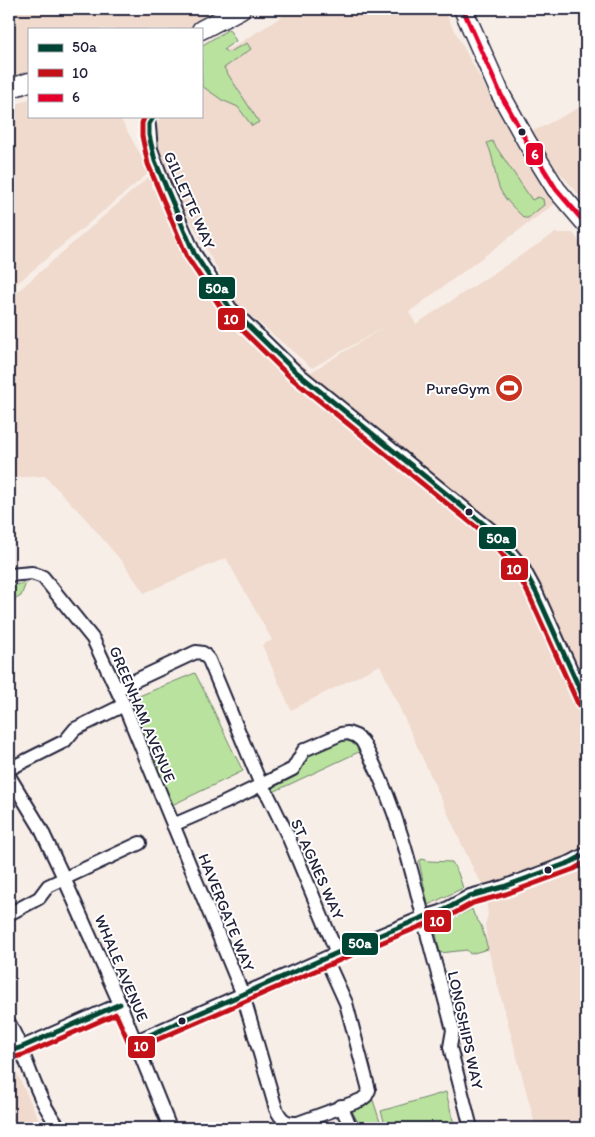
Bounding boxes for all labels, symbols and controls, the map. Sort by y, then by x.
legend [28,28,202,118]
text: 50a [72,38,97,56]
text: 10 [72,64,88,82]
text: 6 [72,88,80,106]
unlabelled marker [517,127,527,137]
line badge: 6 [525,142,544,166]
text: 6 [531,146,539,163]
street label: GILLETTE WAY [160,148,220,252]
unlabelled marker [174,213,184,223]
line badge: 50a [198,276,236,300]
text: 50a [205,280,229,297]
line badge: 10 [217,307,246,331]
text: 10 [223,311,239,328]
sports icon: PureGym [494,373,524,403]
place label: PureGym [426,379,491,398]
unlabelled marker [464,507,474,517]
line badge: 50a [478,526,517,550]
text: 50a [486,530,510,547]
line badge: 10 [500,557,529,581]
text: 10 [506,561,522,578]
street label: GREENHAM AVENUE [105,643,180,785]
street label: ST AGNES WAY [287,816,348,923]
street label: HAVERGATE WAY [194,851,259,974]
unlabelled marker [543,865,553,875]
line badge: 10 [423,909,452,933]
street label: WHALE AVENUE [90,912,153,1025]
text: 10 [429,913,445,930]
line badge: 50a [341,932,379,956]
text: 50a [348,935,372,952]
street label: LONGSHIPS WAY [444,969,487,1091]
unlabelled marker [177,1016,187,1026]
line badge: 10 [127,1035,156,1059]
text: 10 [133,1038,149,1055]

